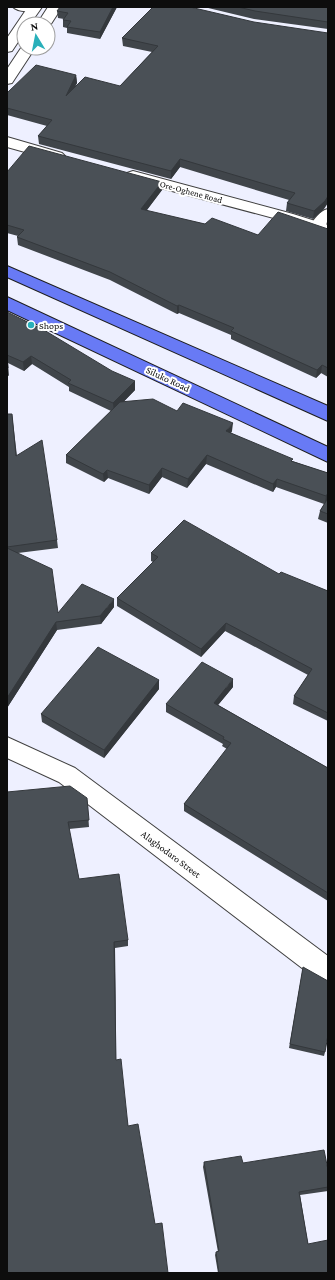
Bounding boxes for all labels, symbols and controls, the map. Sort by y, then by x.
north arrow [16,16,56,56]
text: N [30,20,39,33]
street label: Ore-Oghene Road [159,179,224,205]
marker: Shops [26,320,36,330]
place label: Shops [39,320,63,331]
street label: Siluko Road [144,364,192,394]
street label: Alaghodaro Street [139,828,203,880]

